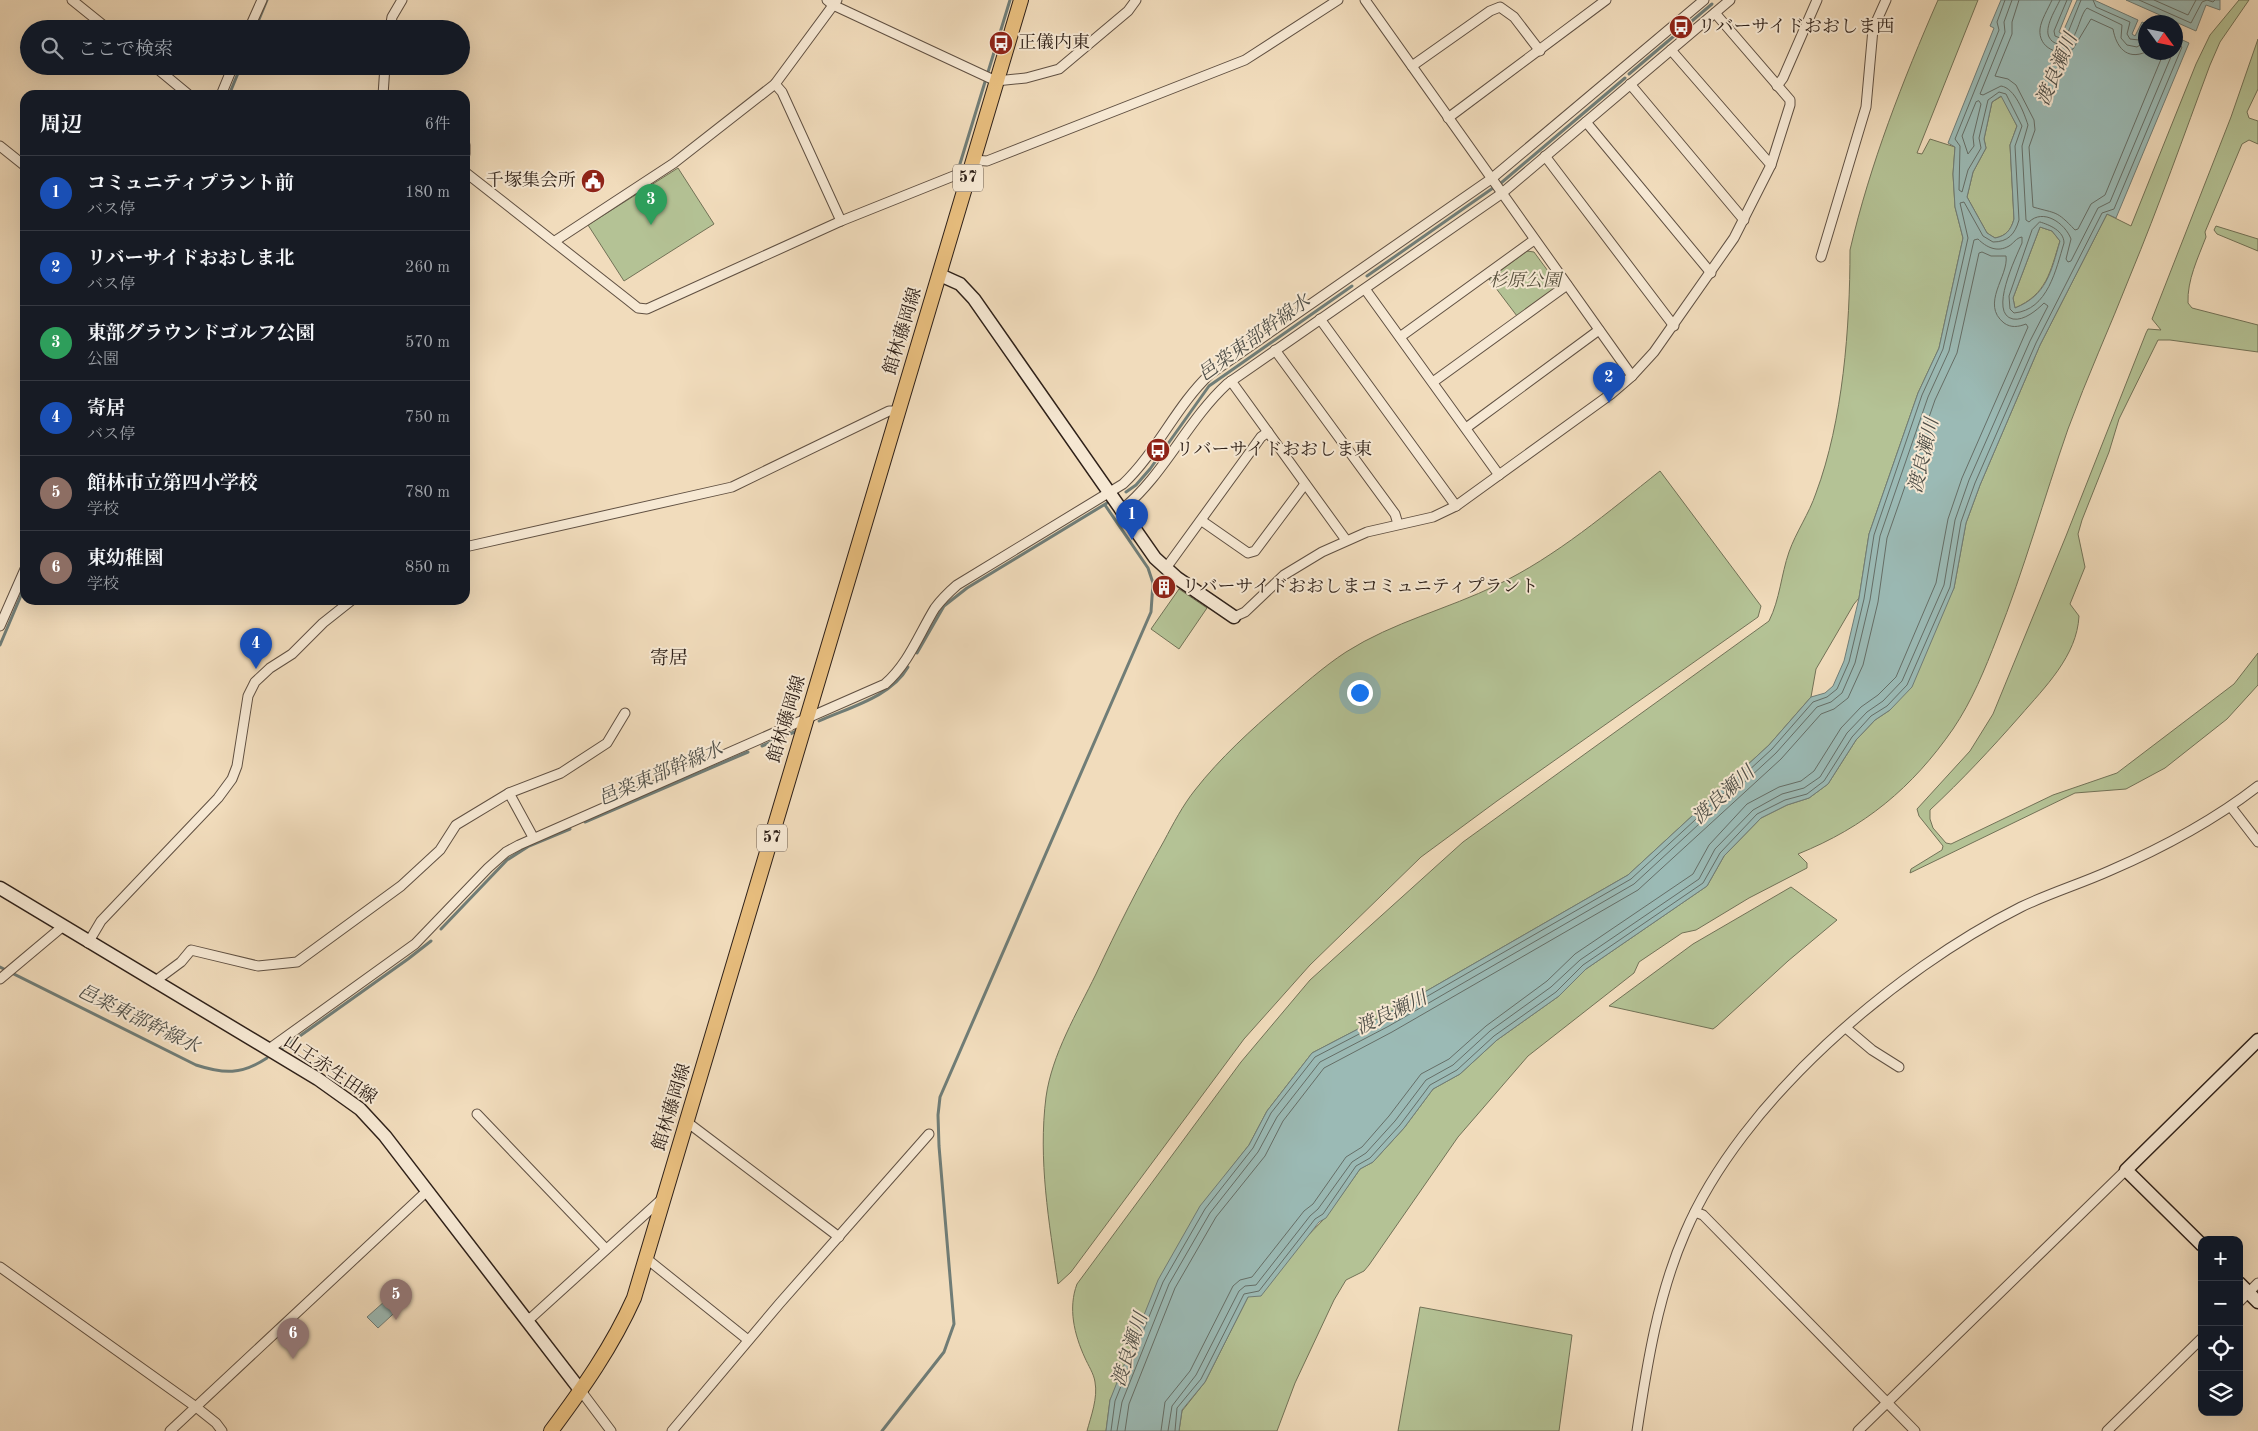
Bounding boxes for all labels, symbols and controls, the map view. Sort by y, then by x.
bus stop icon: リバーサイドおおしま西 [1668,14,1694,40]
north arrow [2138,15,2183,60]
place label: リバーサイドおおしま西 [1698,17,1894,36]
search box [20,20,470,75]
water label: 渡良瀬川 [2033,29,2082,109]
bus stop icon: 正儀内東 [988,30,1014,56]
place label: 正儀内東 [1018,32,1090,52]
icon: search [38,34,66,62]
text: ここで検索 [78,41,173,60]
text: 周辺 [40,115,82,136]
text: 6件 [425,117,450,133]
road number: 57 [953,164,983,192]
public building icon: 千塚集会所 [580,168,606,194]
place label: 千塚集会所 [486,170,576,190]
text: コミュニティプラント前 [87,175,294,194]
pin: 3 [635,184,667,225]
text: 1 [51,185,61,201]
text: 180 m [405,185,450,201]
text: バス停 [87,202,135,218]
text: リバーサイドおおしま北 [87,250,294,269]
text: 2 [51,260,61,276]
text: 260 m [405,260,450,276]
park label: 杉原公園 [1489,270,1564,290]
text: バス停 [87,277,135,293]
street label: 館林藤岡線 [879,285,925,377]
water label: 邑楽東部幹線水 [1194,289,1316,386]
text: 東部グラウンドゴルフ公園 [87,325,314,344]
text: 3 [51,335,61,351]
text: 570 m [405,335,450,351]
text: 公園 [87,352,119,368]
pin: 2 [1593,362,1625,403]
text: 寄居 [87,400,125,419]
text: 4 [51,410,61,426]
text: 750 m [405,410,450,426]
water label: 渡良瀬川 [1905,414,1943,495]
text: バス停 [87,427,135,443]
bus stop icon: リバーサイドおおしま東 [1145,437,1171,463]
place label: リバーサイドおおしま東 [1176,439,1372,459]
text: 館林市立第四小学校 [87,475,258,494]
text: 5 [51,485,61,501]
text: 780 m [405,485,450,501]
pin: 1 [1116,499,1148,540]
text: 学校 [87,502,119,518]
text: 東幼稚園 [87,550,163,569]
text: 6 [51,560,61,576]
text: 850 m [405,560,450,576]
building icon: リバーサイドおおしまコミュニティプラント [1151,574,1177,600]
text: 学校 [87,577,119,593]
place label: リバーサイドおおしまコミュニティプラント [1182,577,1538,596]
pin: 4 [240,628,272,669]
district label: 寄居 [650,648,688,669]
street label: 館林藤岡線 [763,673,809,765]
your location [1347,680,1373,706]
water label: 邑楽東部幹線水 [595,738,728,810]
water label: 渡良瀬川 [1688,761,1760,828]
road number: 57 [757,824,787,851]
water label: 邑楽東部幹線水 [74,981,205,1059]
water label: 渡良瀬川 [1353,987,1432,1039]
street label: 山王赤生田線 [280,1031,381,1108]
street label: 館林藤岡線 [648,1061,694,1153]
map controls [2198,1236,2243,1416]
button: + [2198,1236,2243,1281]
pin: 5 [380,1279,412,1320]
button: − [2198,1281,2243,1326]
water label: 渡良瀬川 [1108,1308,1152,1389]
pin: 6 [277,1318,309,1359]
button: locate [2198,1326,2243,1371]
button: layers [2198,1371,2243,1416]

